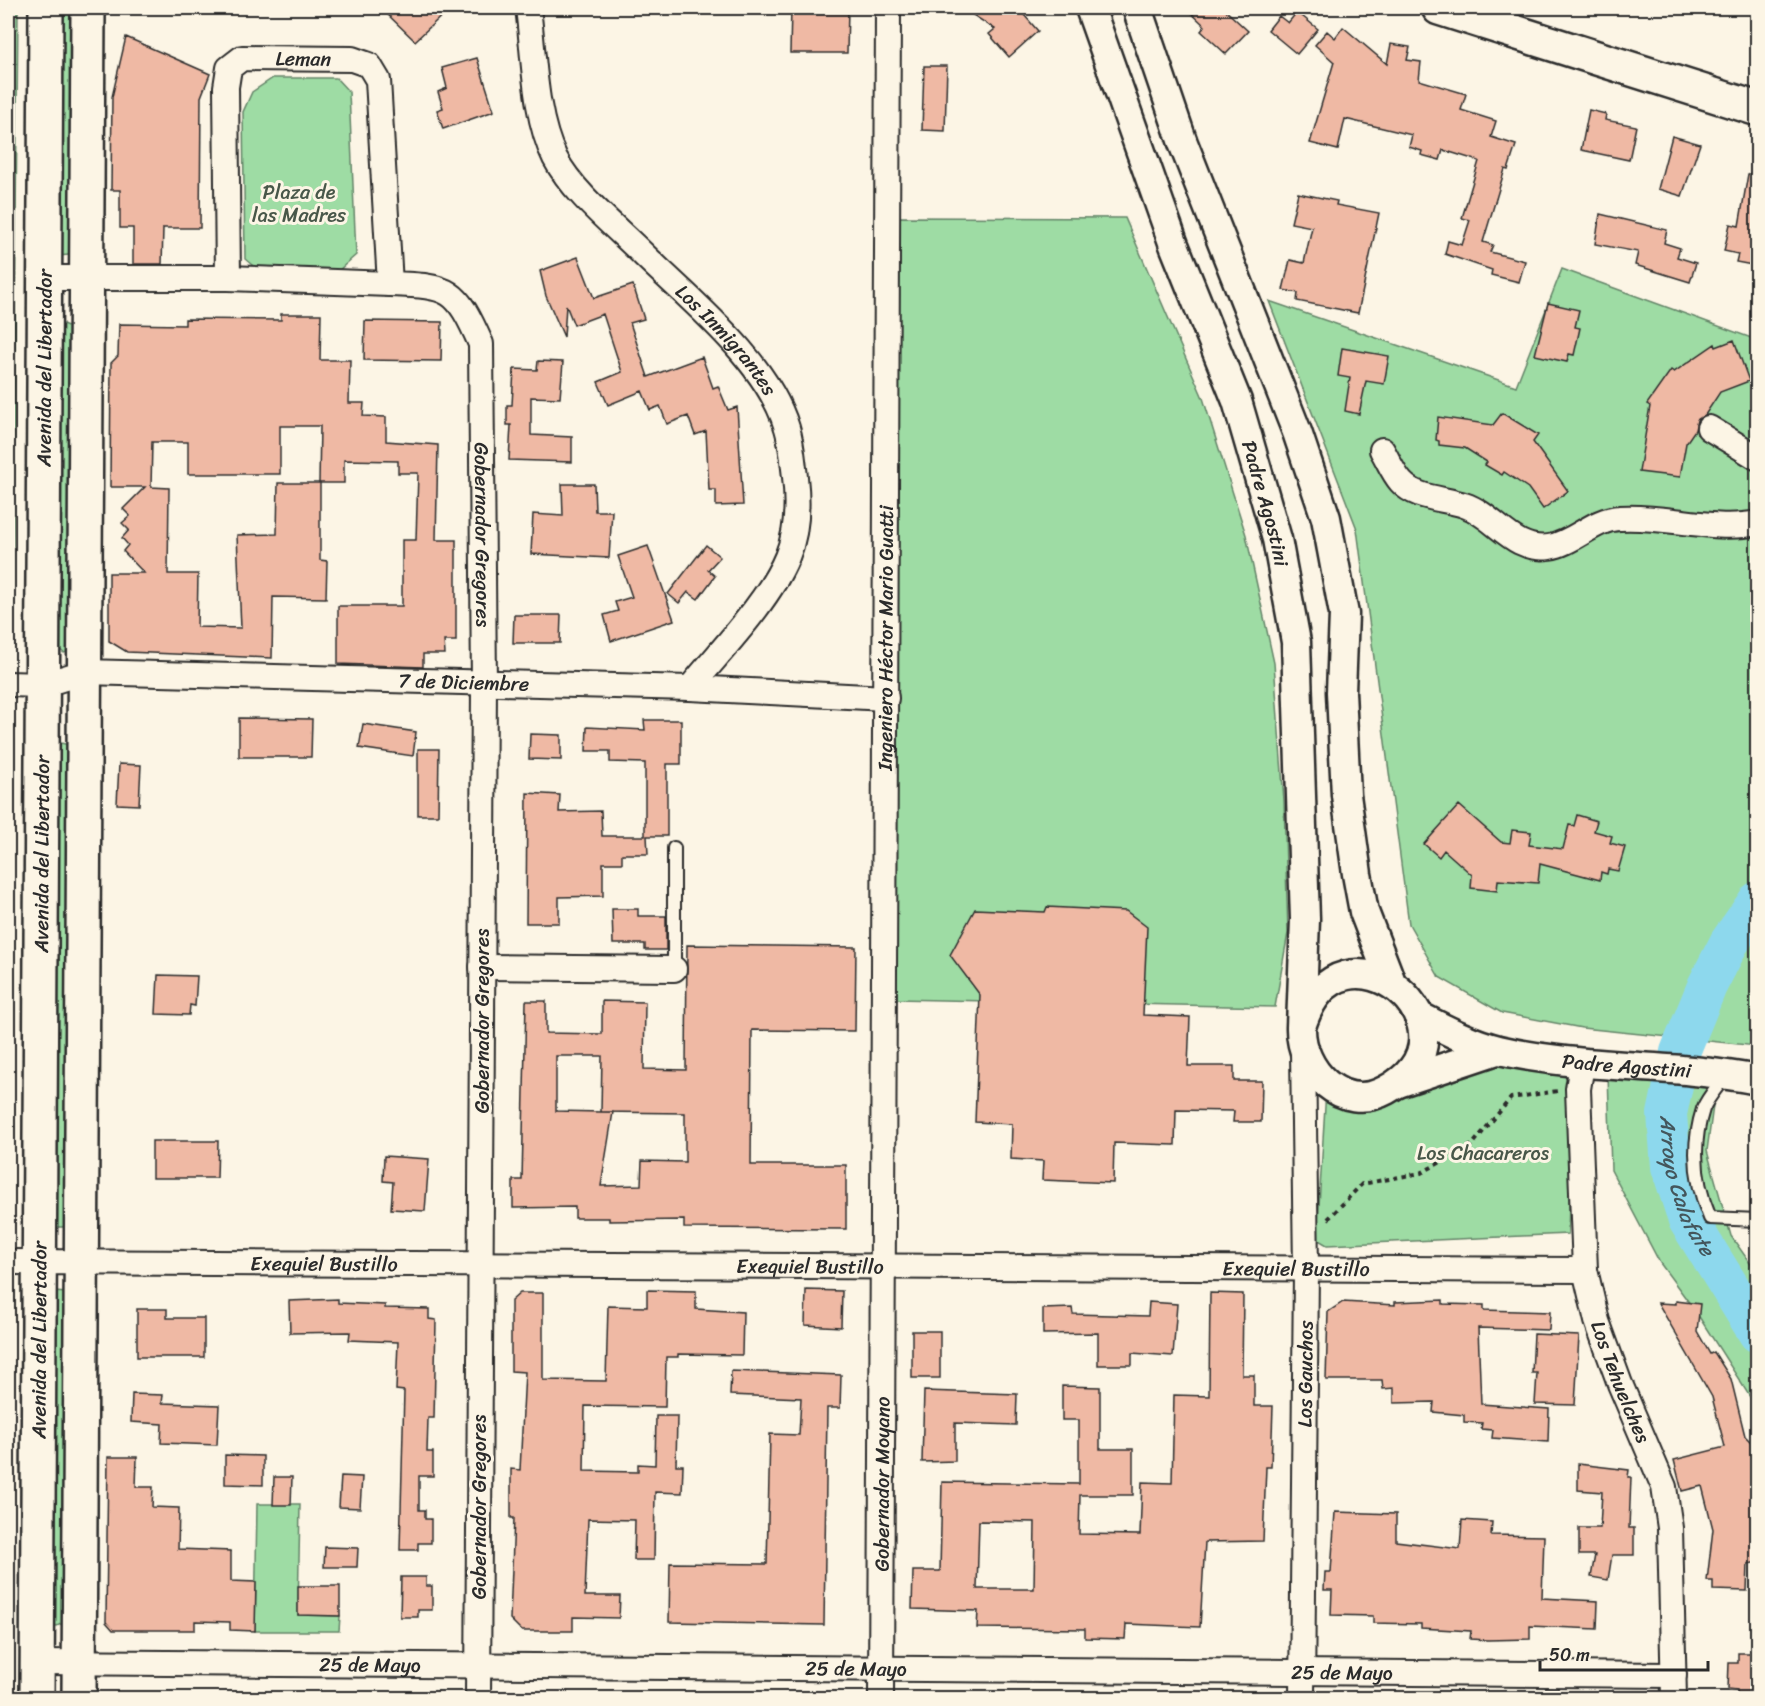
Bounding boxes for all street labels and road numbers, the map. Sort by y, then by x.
street label: Leman [275,41,332,77]
street label: Avenida del Libertador [27,267,63,468]
street label: Los Inmigrantes [667,276,787,403]
street label: Padre Agostini [1231,436,1299,571]
street label: Gobernador Gregores [464,442,500,628]
street label: Ingeniero Héctor Mario Guatti [868,504,904,772]
street label: 7 de Diciembre [398,663,530,702]
street label: Avenida del Libertador [24,753,60,954]
street label: Gobernador Gregores [465,928,500,1113]
street label: Padre Agostini [1560,1044,1694,1089]
street label: Avenida del Libertador [21,1239,57,1440]
street label: Exequiel Bustillo [250,1246,398,1282]
street label: Exequiel Bustillo [736,1249,884,1284]
street label: Exequiel Bustillo [1222,1251,1370,1287]
street label: Los Tehuelches [1580,1316,1661,1449]
street label: Los Gauchos [1288,1320,1324,1428]
street label: Gobernador Moyano [865,1396,900,1572]
street label: Gobernador Gregores [462,1414,497,1599]
street label: 25 de Mayo [319,1647,421,1683]
street label: 25 de Mayo [805,1651,907,1687]
street label: 25 de Mayo [1291,1655,1393,1691]

